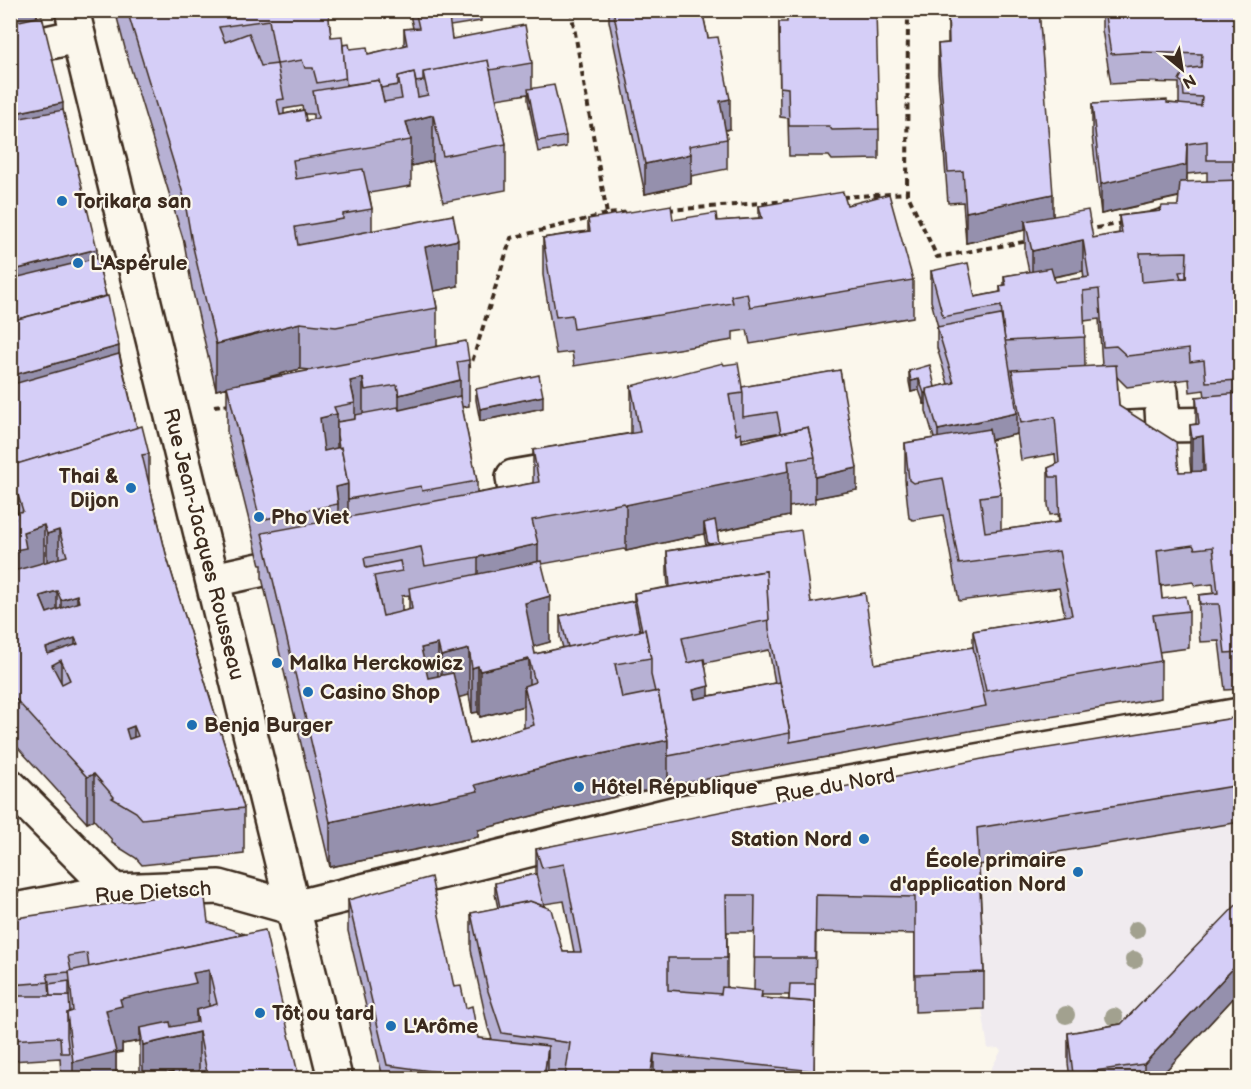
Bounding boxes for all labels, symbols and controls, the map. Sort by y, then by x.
north arrow [1152,39,1212,99]
text: N [1179,69,1199,92]
place label: Torikara san [74,189,191,214]
marker: Torikara san [55,194,69,208]
place label: L'Aspérule [90,251,188,276]
marker: L'Aspérule [71,256,85,270]
street label: Rue Jean-Jacques Rousseau [158,406,249,683]
place label: Thai & Dijon [59,464,119,513]
marker: Thai & Dijon [124,481,138,495]
place label: Pho Viet [271,505,349,530]
marker: Pho Viet [252,510,266,524]
place label: Malka Herckowicz [289,651,463,676]
marker: Malka Herckowicz [270,656,284,670]
place label: Casino Shop [320,680,440,705]
marker: Casino Shop [301,685,315,699]
place label: Benja Burger [204,713,333,738]
marker: Benja Burger [185,718,199,732]
street label: Rue du Nord [773,763,897,808]
place label: Hôtel République [591,775,758,800]
marker: Hôtel République [572,780,586,794]
place label: Station Nord [731,827,852,852]
marker: Station Nord [857,832,871,846]
place label: École primaire d'application Nord [890,847,1066,897]
marker: École primaire d'application Nord [1071,865,1085,879]
street label: Rue Dietsch [94,876,212,909]
place label: Tôt ou tard [272,1001,375,1026]
marker: Tôt ou tard [253,1006,267,1020]
place label: L'Arôme [403,1014,478,1039]
marker: L'Arôme [384,1019,398,1033]

